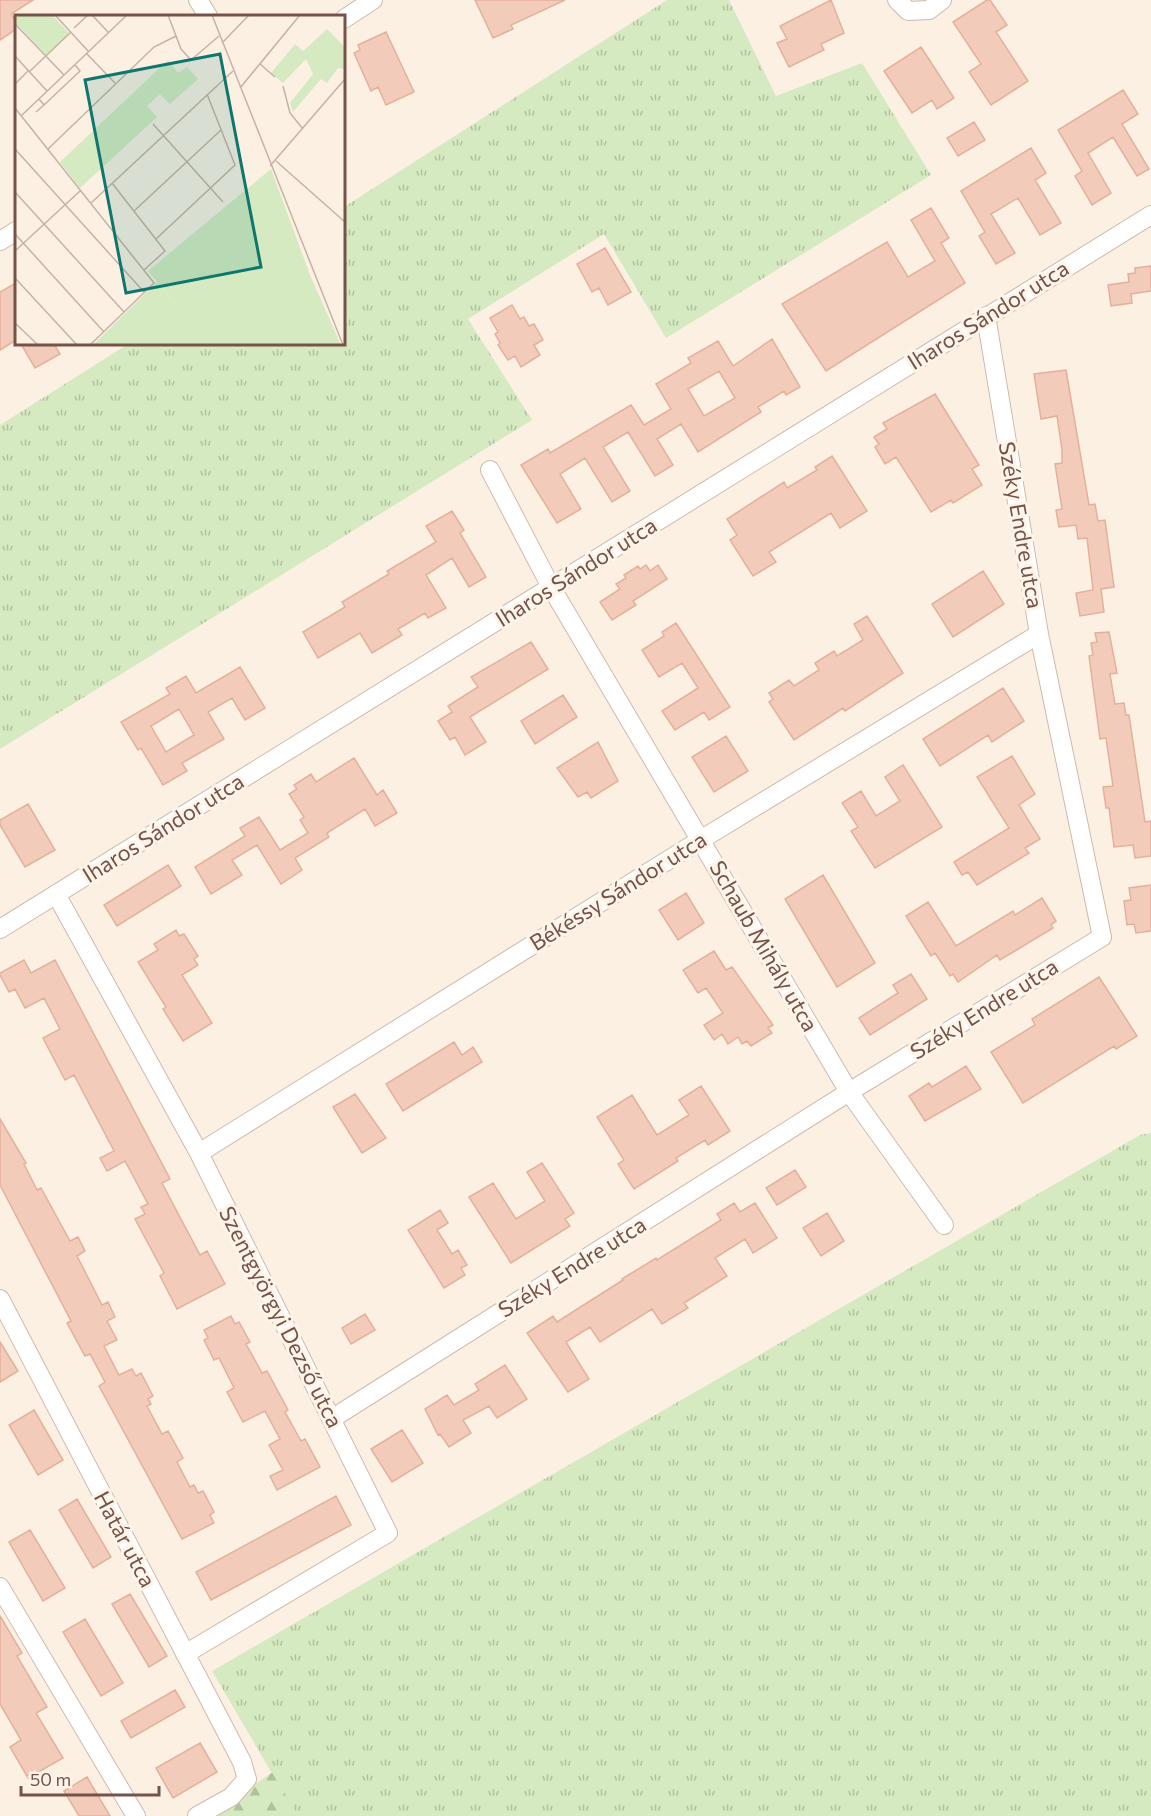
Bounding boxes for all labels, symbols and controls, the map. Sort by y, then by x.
inset map [15,15,345,345]
street label: Iharos Sándor utca [902,254,1073,375]
street label: Széky Endre utca [994,439,1049,611]
street label: Iharos Sándor utca [490,511,661,632]
street label: Iharos Sándor utca [77,767,248,888]
street label: Békéssy Sándor utca [524,825,711,956]
street label: Schaub Mihály utca [705,855,824,1036]
street label: Széky Endre utca [905,952,1063,1065]
street label: Szentgyörgyi Dezső utca [214,1202,349,1432]
street label: Széky Endre utca [493,1210,651,1323]
street label: Határ utca [89,1486,162,1591]
scale bar [21,1759,159,1797]
text: 50 m [30,1768,71,1790]

